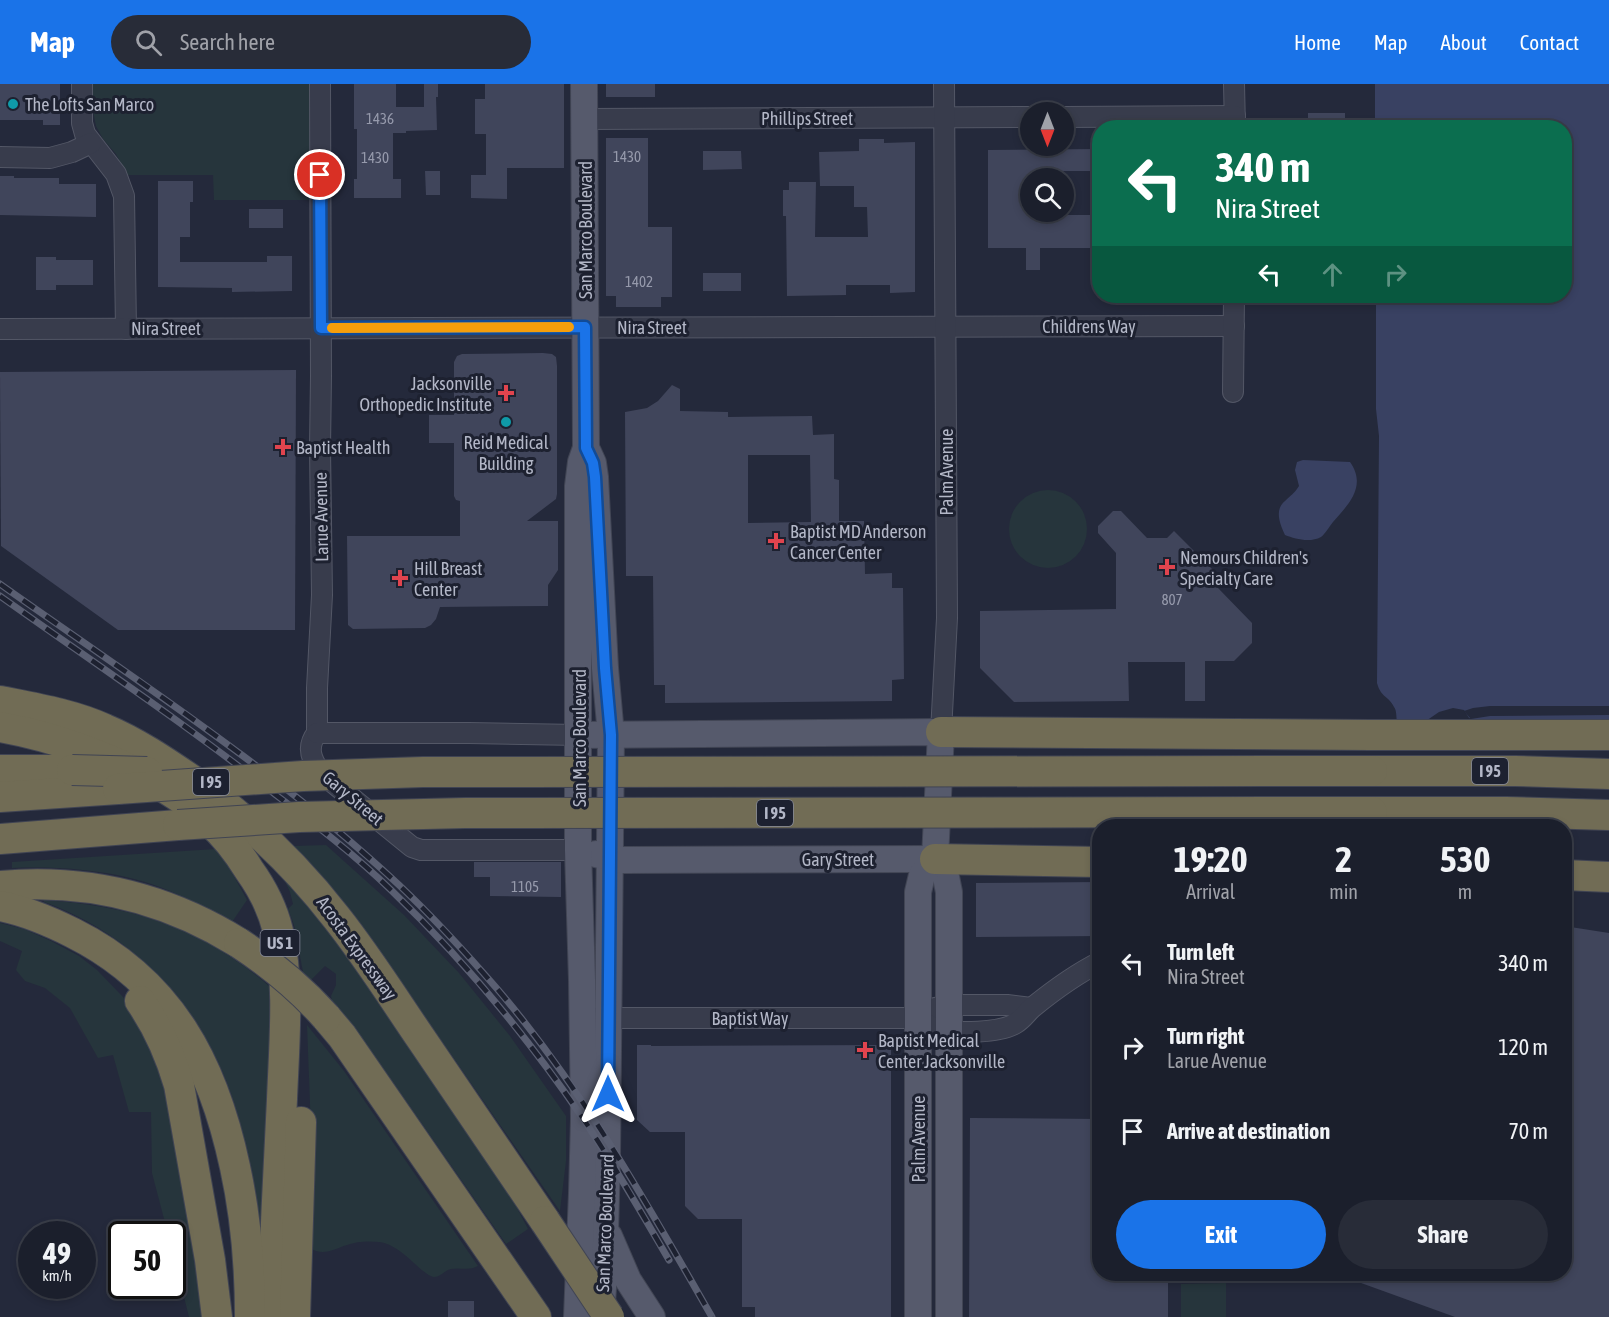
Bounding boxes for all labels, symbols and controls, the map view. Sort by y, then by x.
search box [111,15,531,69]
text: Map [30,26,75,58]
icon: search [132,26,165,59]
text: Search here [180,29,275,55]
text: Home [1294,30,1341,54]
text: Map [1374,30,1408,54]
text: About [1441,30,1487,54]
text: Contact [1520,30,1579,54]
place label: The Lofts San Marco [25,94,154,115]
marker: The Lofts San Marco [6,97,20,111]
north arrow [1020,102,1074,156]
map controls [1020,102,1074,222]
street label: Phillips Street [761,108,853,129]
house number: 1436 [366,110,394,127]
text: 340 m [1215,143,1310,191]
icon: left [1116,144,1194,222]
house number: 1430 [613,148,641,165]
pin [294,149,345,200]
house number: 1430 [361,149,389,166]
icon: arrive [303,158,336,191]
street label: San Marco Boulevard [575,161,596,299]
button: search [1020,168,1074,222]
text: Nira Street [1215,193,1320,224]
icon: left [1253,258,1286,291]
icon: ahead [1316,258,1349,291]
icon: right [1379,258,1412,291]
house number: 1402 [625,273,653,290]
street label: Childrens Way [1042,316,1136,337]
street label: Nira Street [617,317,687,338]
street label: Nira Street [131,318,201,339]
place label: Jacksonville Orthopedic Institute [360,373,492,415]
marker: Jacksonville Orthopedic Institute [497,384,515,402]
marker: Reid Medical Building [499,415,513,429]
street label: Palm Avenue [936,429,957,515]
place label: Reid Medical Building [464,432,549,474]
place label: Baptist Health [296,437,390,458]
marker: Baptist Health [274,438,292,456]
street label: Larue Avenue [310,472,332,562]
place label: Baptist MD Anderson Cancer Center [790,521,926,563]
marker: Baptist MD Anderson Cancer Center [767,532,785,550]
place label: Nemours Children's Specialty Care [1180,547,1308,589]
place label: Hill Breast Center [414,558,483,600]
marker: Nemours Children's Specialty Care [1158,558,1176,576]
marker: Hill Breast Center [391,569,409,587]
house number: 807 [1161,591,1183,608]
street label: San Marco Boulevard [569,669,590,807]
road number: I 95 [1472,758,1508,784]
street label: Gary Street [318,767,388,829]
road number: I 95 [193,769,229,795]
road number: I 95 [757,800,793,826]
text: 19:20 [1174,838,1248,880]
text: 2 [1335,838,1352,880]
text: 530 [1440,838,1490,880]
street label: Gary Street [802,849,874,870]
house number: 1105 [511,878,539,895]
text: Arrival [1186,880,1235,903]
text: min [1329,880,1358,903]
text: m [1458,880,1472,903]
street label: Acosta Expressway [313,892,401,1004]
road number: US 1 [260,930,300,956]
text: Turn left [1167,939,1234,965]
icon: left [1116,947,1149,980]
text: 340 m [1498,950,1548,976]
text: Nira Street [1167,965,1245,988]
street label: Baptist Way [711,1008,789,1029]
text: Turn right [1167,1023,1244,1049]
place label: Baptist Medical Center Jacksonville [878,1030,1005,1072]
icon: right [1116,1031,1149,1064]
text: 120 m [1498,1034,1548,1060]
marker: Baptist Medical Center Jacksonville [856,1041,874,1059]
text: Larue Avenue [1167,1049,1267,1072]
position arrow [576,1062,640,1126]
street label: Palm Avenue [908,1096,929,1182]
icon: arrive [1116,1115,1149,1148]
text: Arrive at destination [1167,1118,1330,1144]
text: 70 m [1508,1118,1548,1144]
street label: San Marco Boulevard [592,1154,618,1292]
button: Exit [1116,1200,1326,1269]
button: Share [1338,1200,1548,1269]
speed limit sign: 50 [108,1221,186,1299]
text: 49 [43,1236,71,1270]
text: km/h [42,1267,72,1284]

